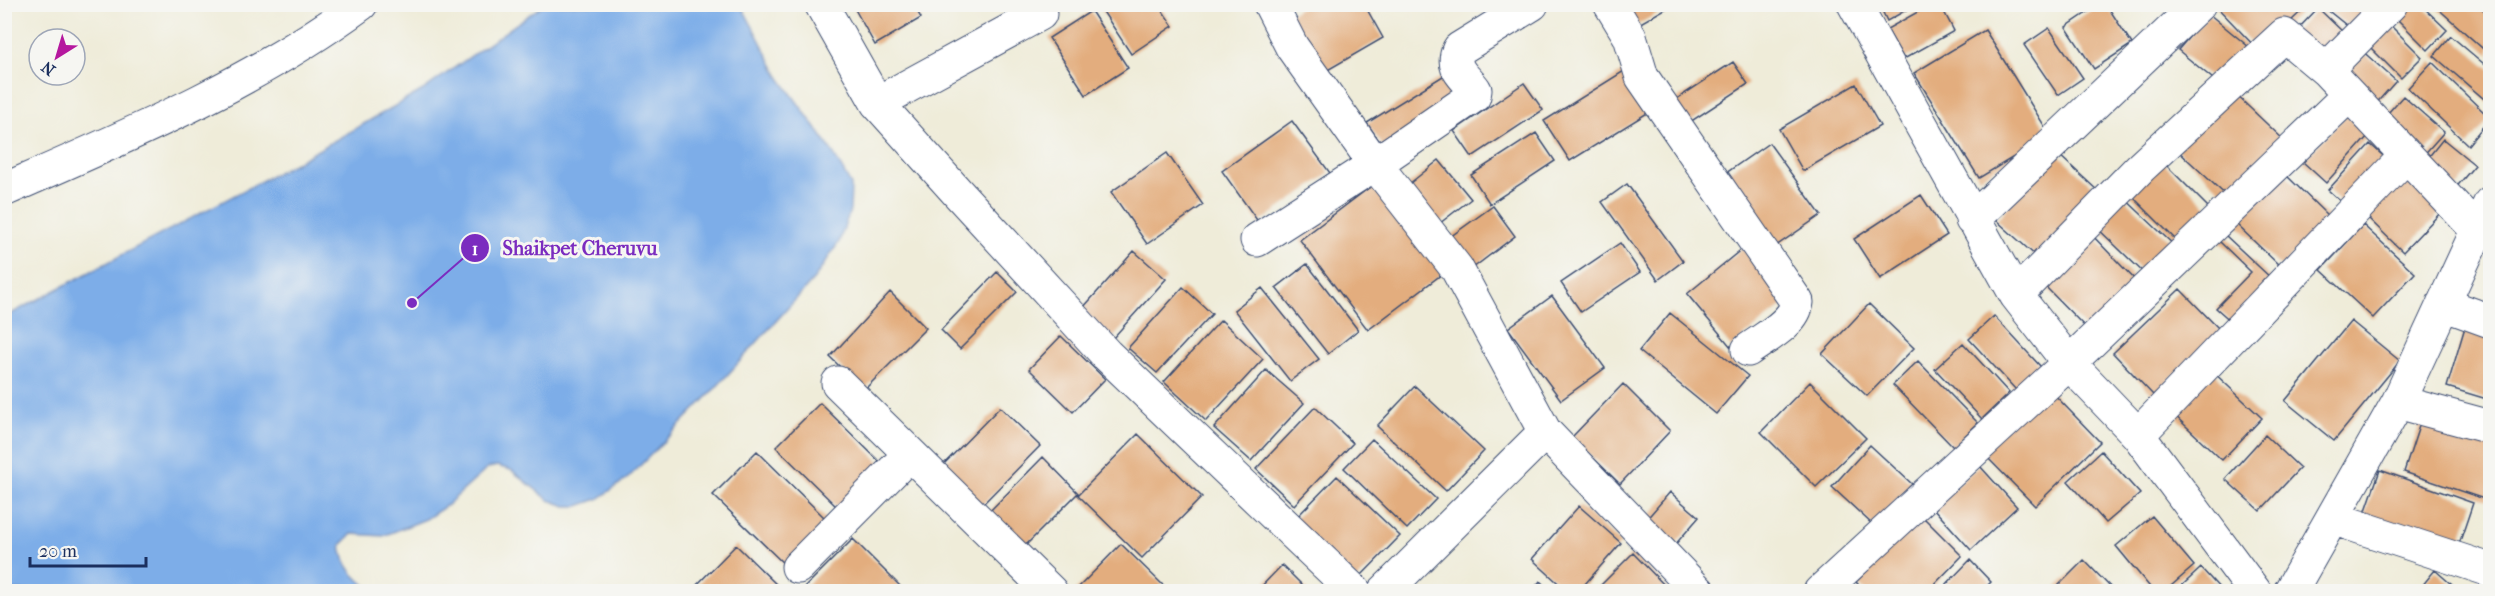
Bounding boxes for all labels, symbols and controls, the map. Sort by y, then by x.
north arrow [27,27,87,87]
text: N [37,57,59,80]
callout: Shaikpet Cheruvu [460,229,669,267]
text: Shaikpet Cheruvu [503,237,658,260]
text: 1 [472,239,478,260]
scale bar [30,530,146,568]
text: 20 m [39,541,77,562]

